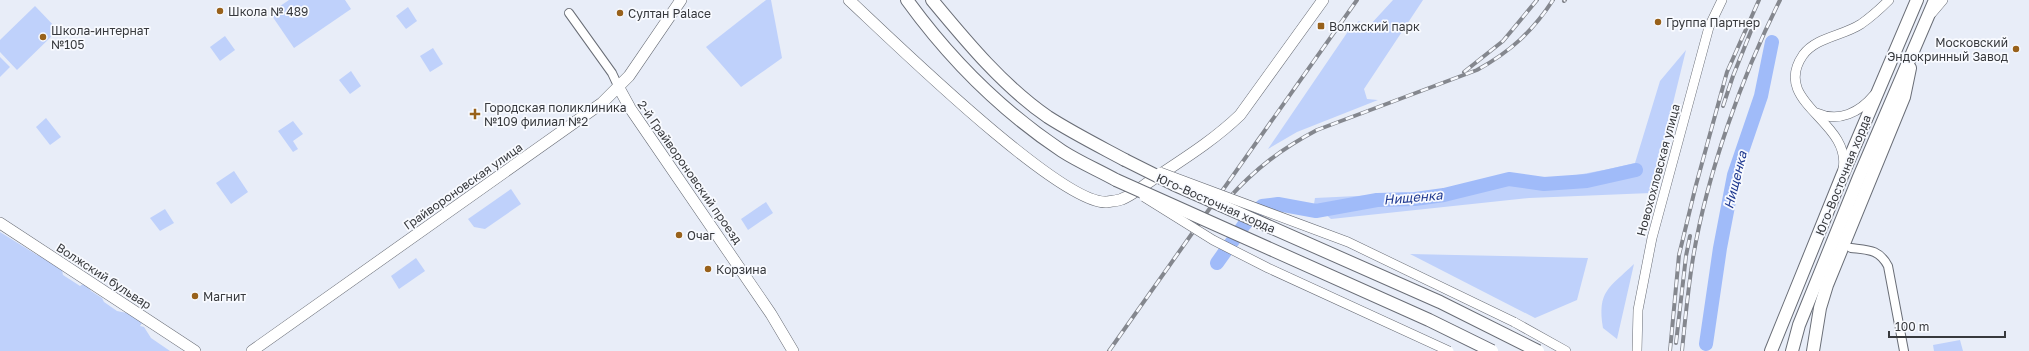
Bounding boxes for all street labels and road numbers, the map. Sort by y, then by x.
street label: 2-й Грайвороновский проезд [635,97,745,247]
street label: Новохохловская улица [1633,102,1683,238]
street label: Юго-Восточная хорда [1812,112,1874,238]
street label: Грайвороновская улица [401,139,525,233]
street label: Юго-Восточная хорда [1154,170,1278,236]
street label: Волжский бульвар [54,240,154,312]

